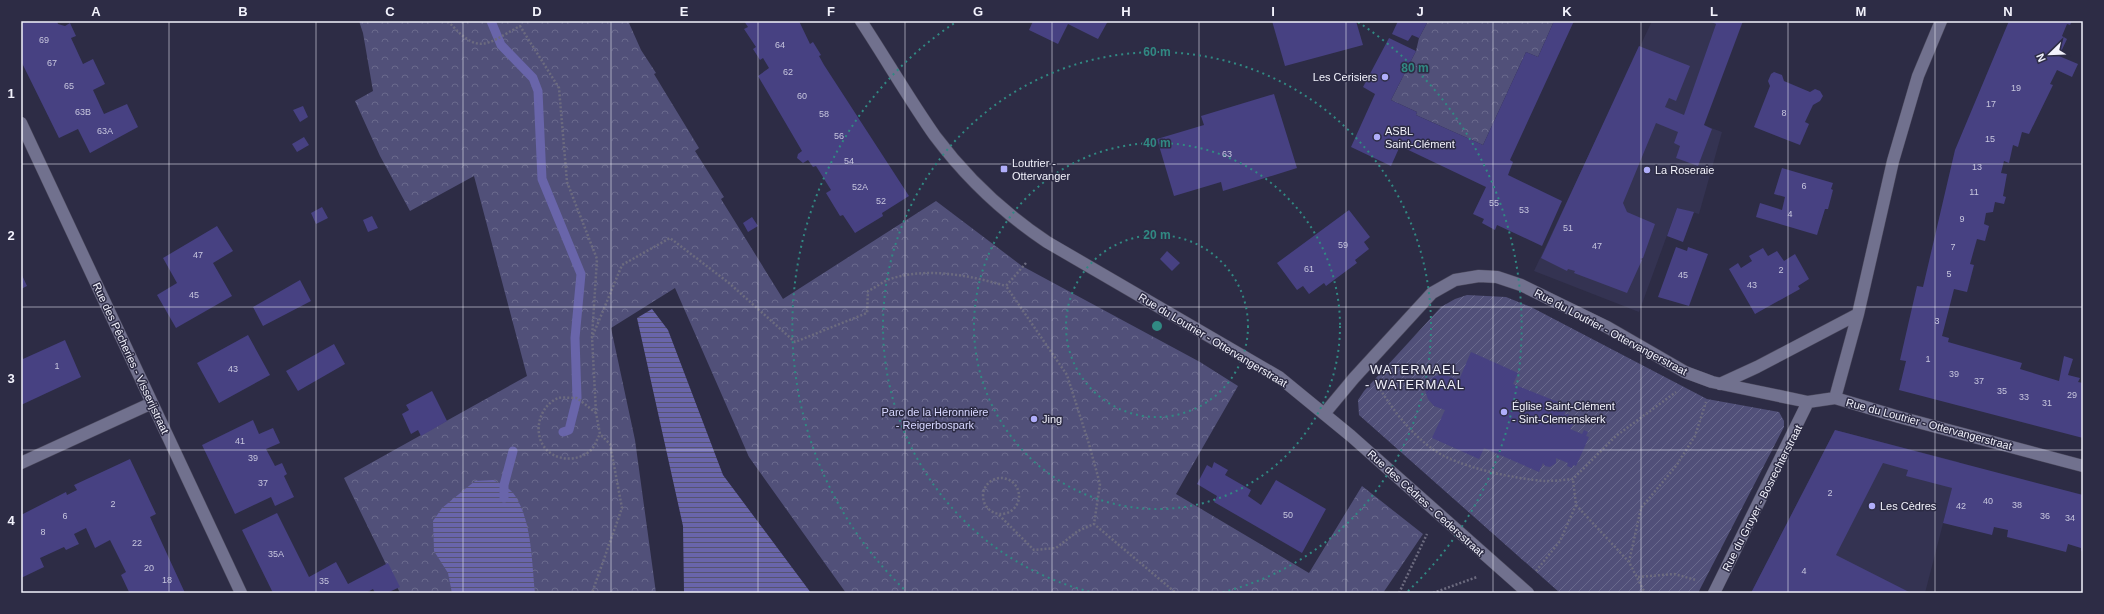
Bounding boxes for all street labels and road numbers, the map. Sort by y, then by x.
street label: Rue des Pêcheries - Visserijstraat [91,280,171,436]
street label: Rue du Loutrier - Ottervangerstraat [1533,287,1689,377]
street label: Rue du Loutrier - Ottervangerstraat [1137,291,1289,389]
street label: Rue du Loutrier - Ottervangerstraat [1845,396,2013,452]
street label: Rue du Gruyer - Bosrechterstraat [1720,423,1804,573]
street label: Rue des Cèdres - Cedersstraat [1365,448,1487,558]

